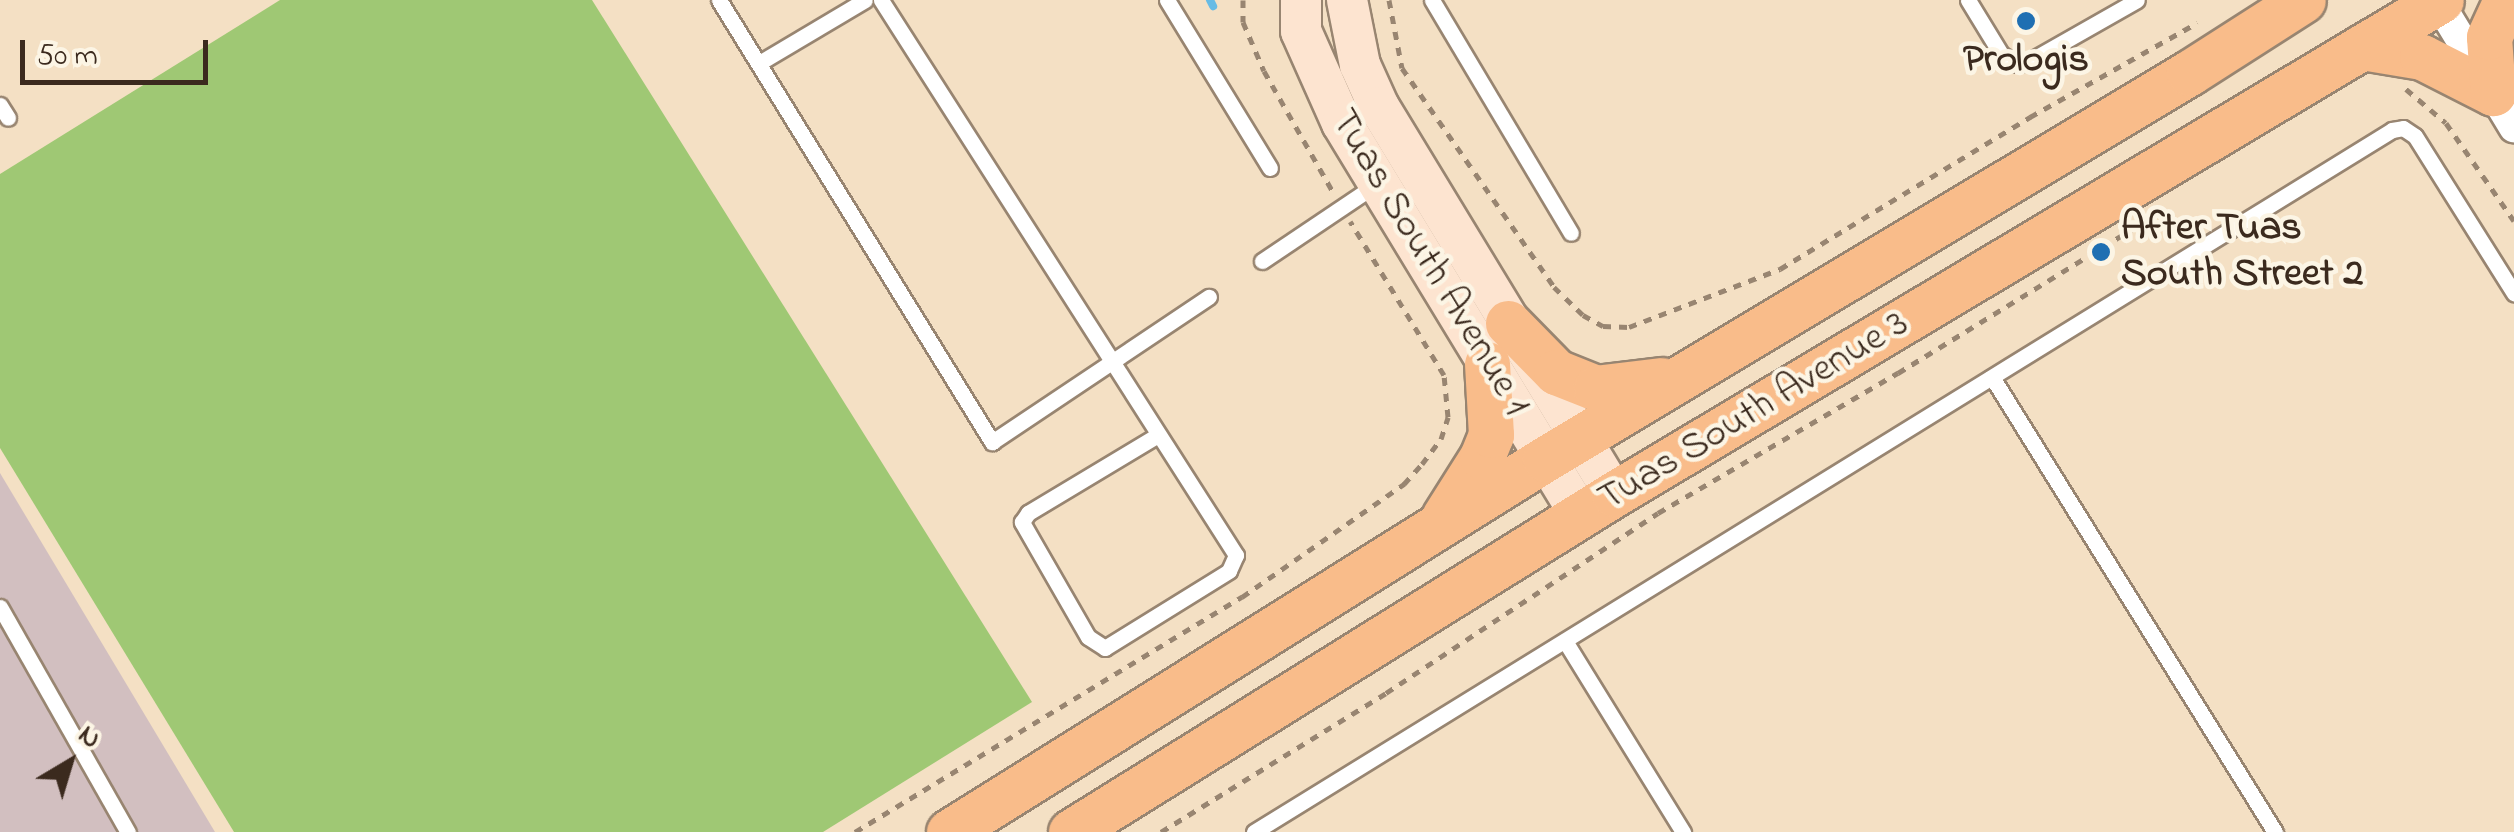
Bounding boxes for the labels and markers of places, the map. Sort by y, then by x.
marker: Prologis [2015,10,2037,32]
place label: Prologis [1963,37,2089,85]
place label: After Tuas South Street 2 [2121,205,2363,299]
marker: After Tuas South Street 2 [2090,241,2112,263]

